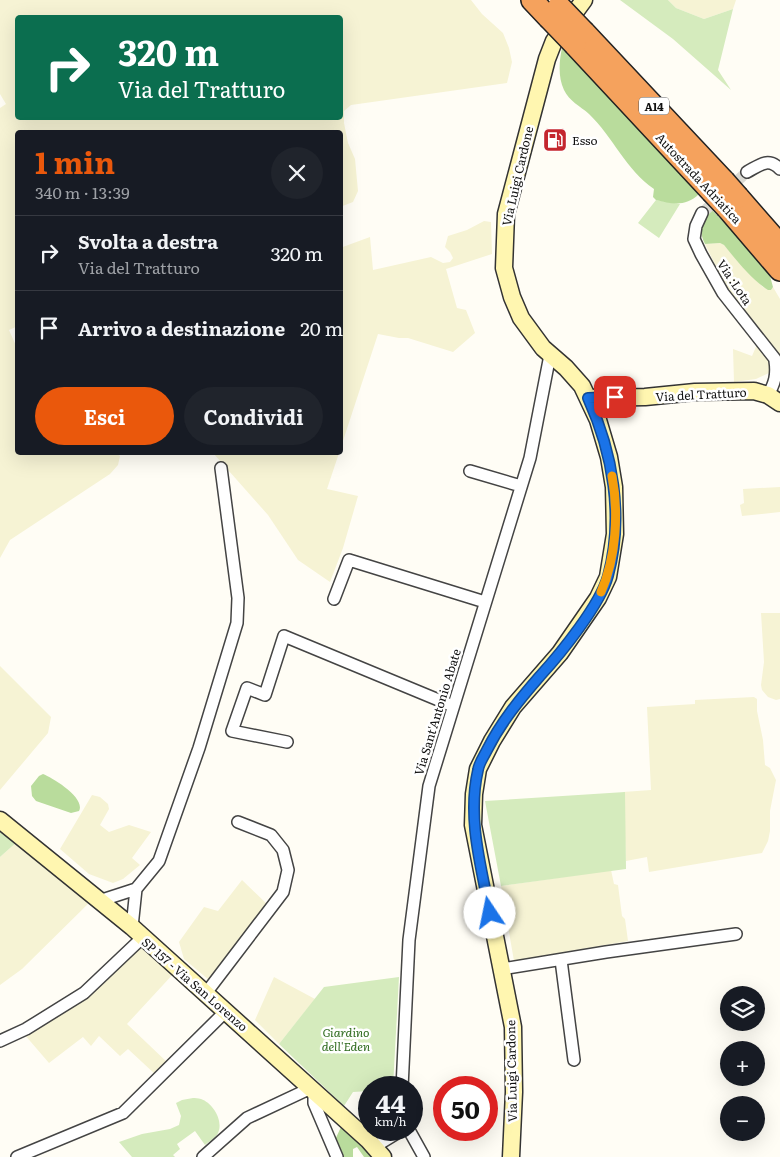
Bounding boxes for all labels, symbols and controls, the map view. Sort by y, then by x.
text: 320 m [118,25,219,77]
icon: right [35,35,100,100]
text: Via del Tratturo [118,72,286,105]
road number: A14 [639,98,669,114]
street label: Via Luigi Cardone [497,124,537,228]
fuel station icon: Esso [542,127,568,153]
street label: Autostrada Adriatica [652,129,746,228]
place label: Esso [572,131,598,149]
text: 1 min [35,139,115,183]
button: close [271,147,323,199]
text: 340 m · 13:39 [35,180,130,204]
text: Svolta a destra [78,227,218,255]
icon: right [35,239,63,267]
text: 320 m [270,239,323,267]
text: Via del Tratturo [78,255,200,279]
street label: Via :Lota [713,256,757,309]
icon: arrive [35,314,63,342]
text: Arrivo a destinazione [78,314,285,342]
text: 20 m [300,314,343,342]
pin [594,376,636,418]
icon: arrive [601,383,629,411]
street label: Via del Tratturo [655,383,747,405]
button: Esci [35,387,174,445]
button: Condividi [184,387,323,445]
street label: Via Sant'Antonio Abate [409,647,465,777]
position arrow [463,886,515,938]
street label: SP 157 - Via San Lorenzo [138,933,252,1035]
map controls [720,986,765,1141]
button: layers [720,986,765,1031]
street label: Via Luigi Cardone [501,1020,521,1122]
park label: Giardino dell'Eden [322,1023,370,1055]
button: + [720,1041,765,1086]
speed limit sign: 50 [433,1076,498,1141]
text: 44 [375,1084,406,1121]
button: − [720,1096,765,1141]
text: km/h [375,1112,406,1130]

